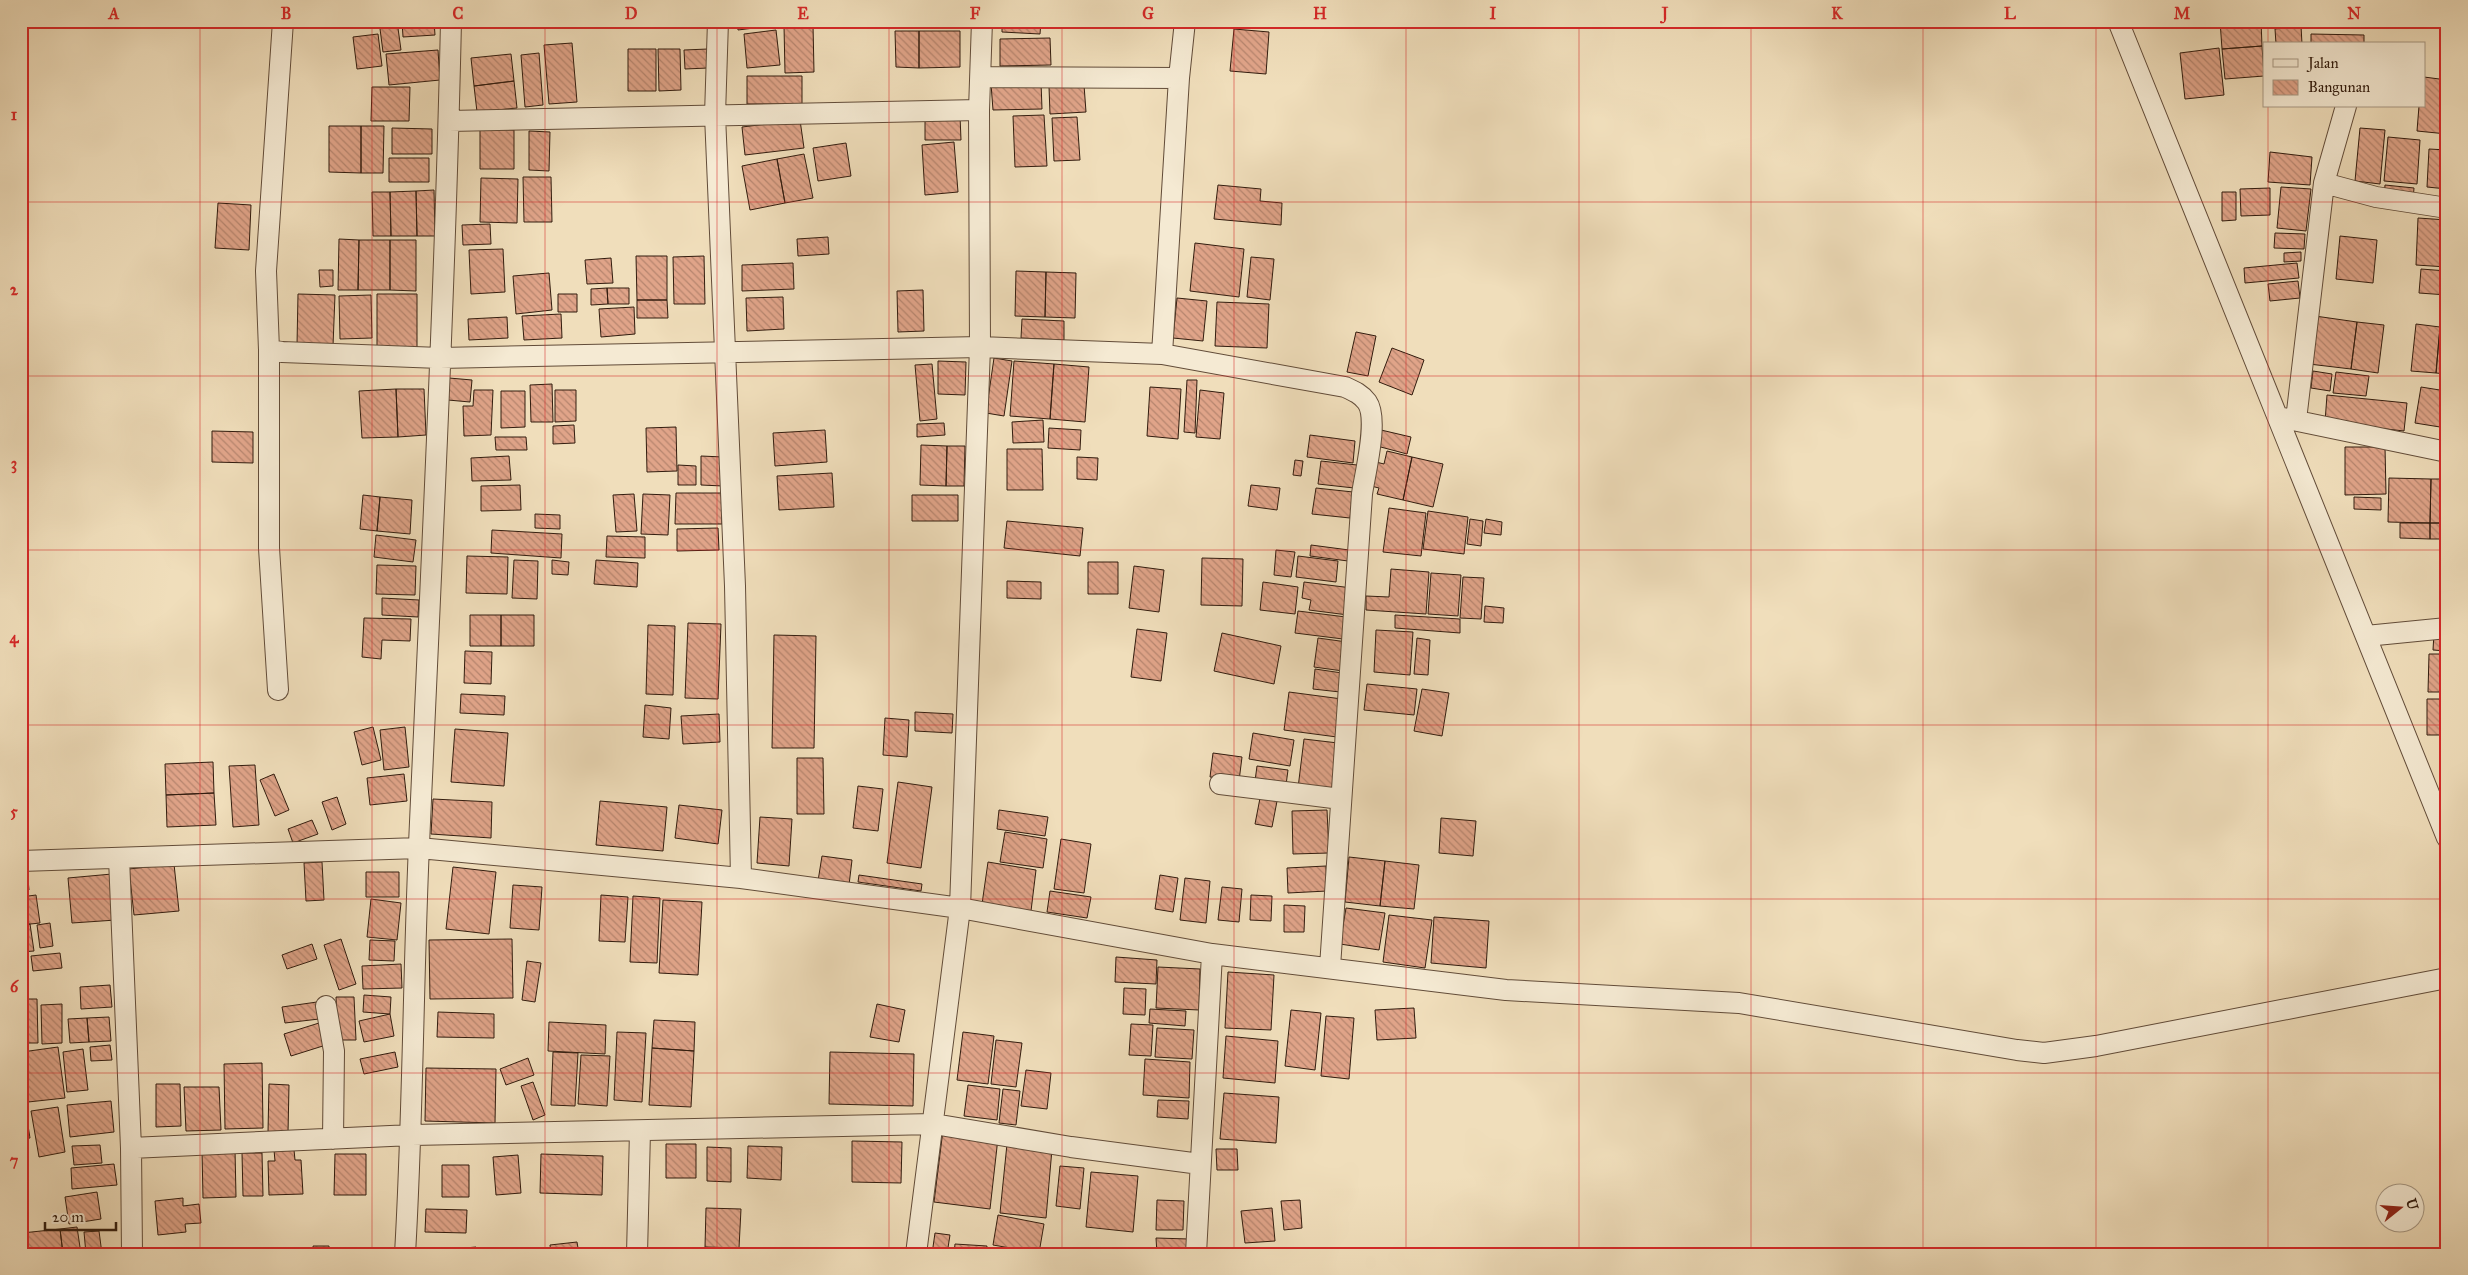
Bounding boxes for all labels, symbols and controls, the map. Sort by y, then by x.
text: A [108,4,120,23]
text: B [281,4,291,23]
text: C [453,4,464,23]
text: D [625,4,638,23]
text: E [797,4,809,23]
text: F [970,4,981,23]
text: G [1142,4,1154,23]
text: H [1313,4,1327,23]
text: I [1490,4,1497,23]
text: J [1660,4,1669,24]
text: K [1831,4,1843,23]
text: L [2004,4,2016,23]
text: M [2174,4,2191,23]
text: N [2347,4,2361,23]
legend [2263,42,2426,108]
text: Jalan [2306,54,2339,73]
text: Bangunan [2308,78,2370,96]
text: 1 [11,105,18,124]
text: 2 [10,280,19,299]
text: 3 [11,454,17,474]
text: 4 [10,628,20,648]
text: 5 [10,802,18,821]
text: 6 [10,977,19,996]
text: 7 [10,1151,19,1170]
north arrow [2376,1182,2426,1232]
text: U [2402,1197,2422,1213]
scale bar [45,1200,116,1232]
text: 20 m [52,1208,84,1226]

